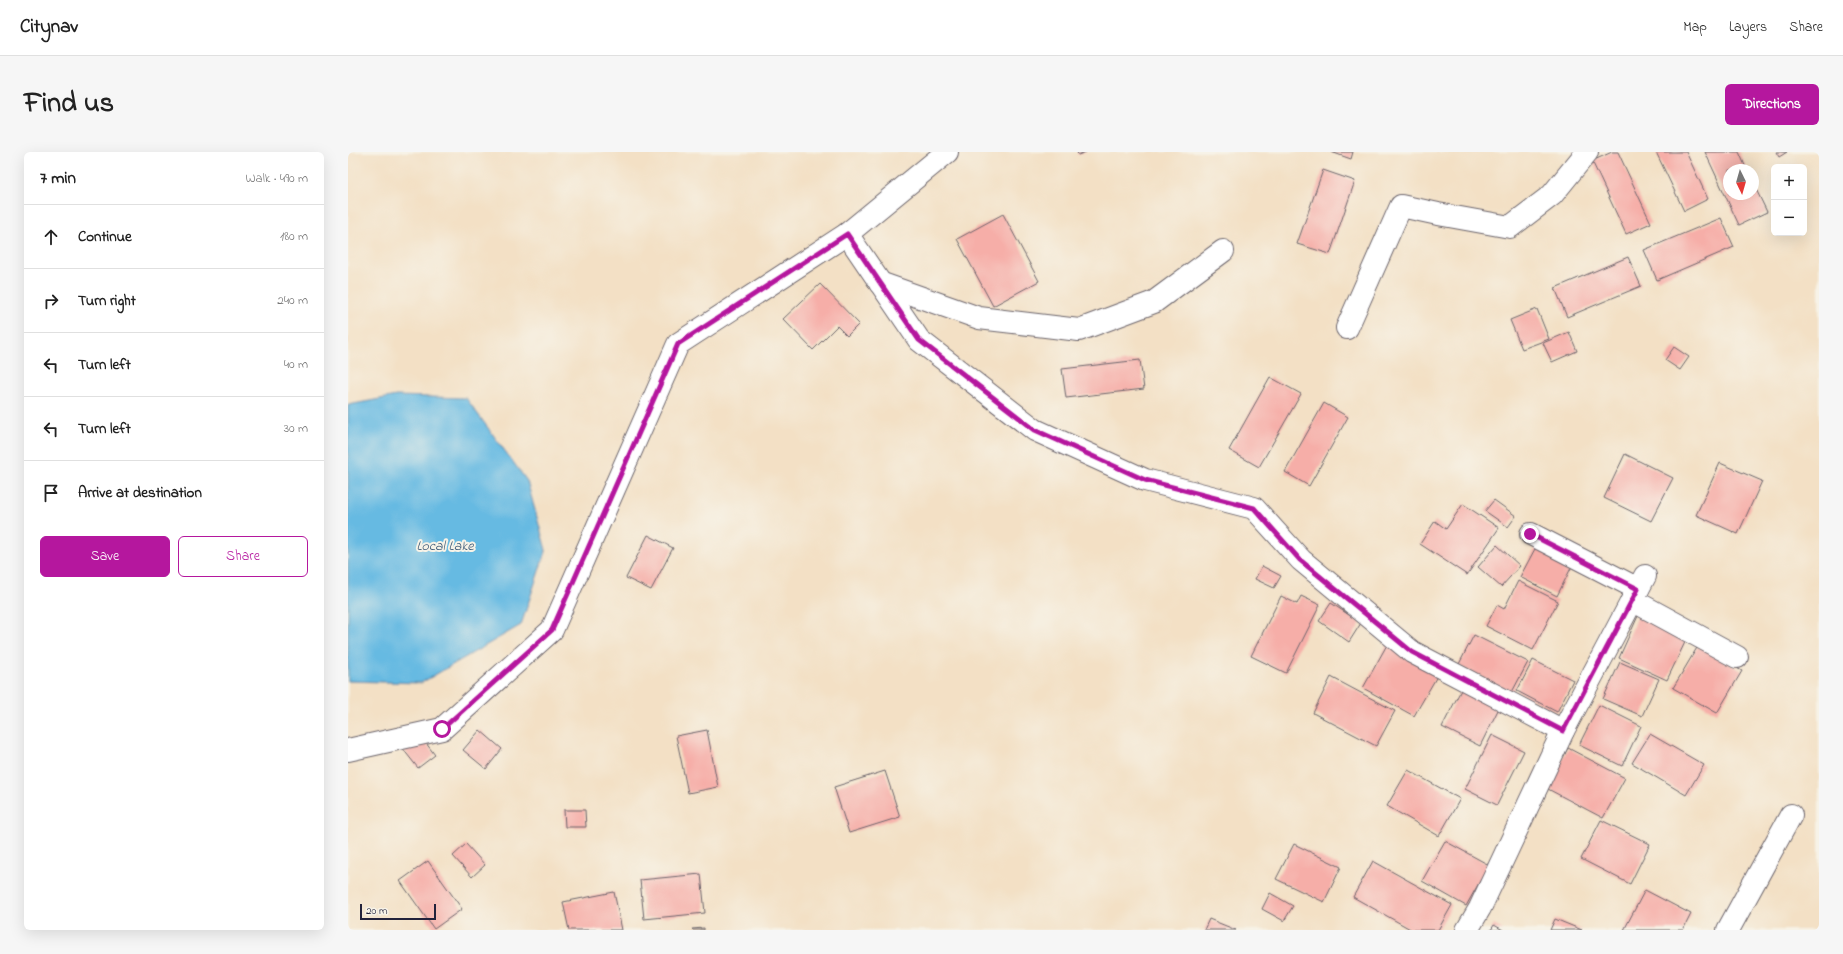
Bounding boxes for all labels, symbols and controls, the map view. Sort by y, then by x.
text: Citynav [20,14,78,41]
text: Map [1683,17,1707,38]
text: Layers [1729,17,1767,38]
text: Share [1789,17,1823,38]
text: Find us [24,84,114,125]
button: Directions [1725,84,1819,125]
north arrow [1723,164,1759,200]
map controls [1771,164,1807,236]
button: + [1771,164,1807,200]
text: 7 min [40,166,76,191]
text: Walk · 490 m [246,169,308,188]
button: − [1771,200,1807,236]
icon: ahead [40,226,62,248]
text: Continue [78,226,132,248]
text: 180 m [280,227,308,246]
icon: right [40,290,62,312]
text: Turn right [78,290,136,312]
text: 240 m [277,291,308,310]
icon: left [40,354,62,376]
text: Turn left [78,354,131,376]
text: 40 m [284,355,308,374]
icon: left [40,418,62,440]
text: Turn left [78,418,131,440]
text: 30 m [284,419,308,438]
icon: arrive [40,482,62,504]
text: Arrive at destination [78,482,202,504]
route end [1521,525,1539,543]
button: Save [40,536,170,577]
button: Share [178,536,308,577]
water label: Local Lake [416,536,474,557]
route start [433,720,451,738]
scale bar [360,902,436,921]
text: 20 m [366,903,388,919]

